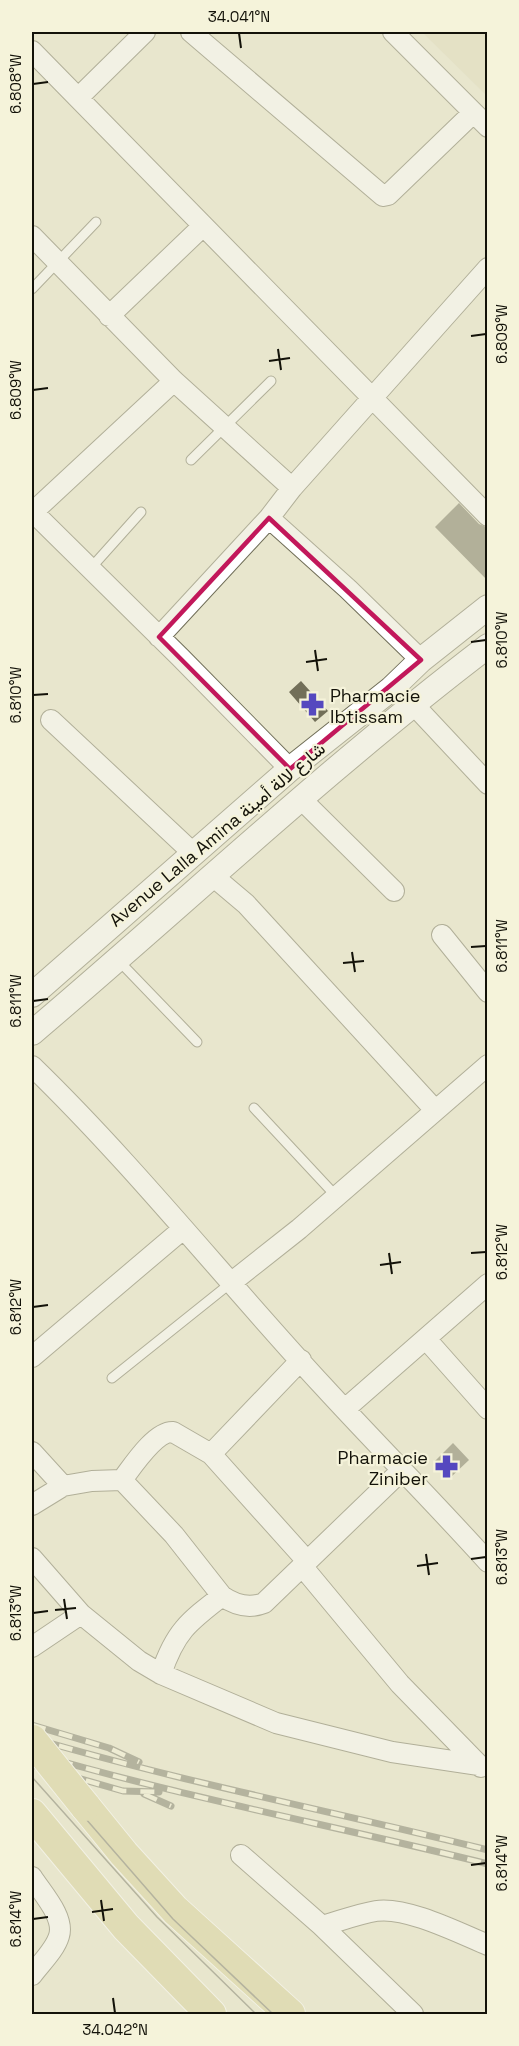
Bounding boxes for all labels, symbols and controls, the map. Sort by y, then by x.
text: 34.041°N [208,7,270,26]
text: 6.808°W [6,54,25,114]
text: 6.809°W [492,304,511,364]
text: 6.809°W [6,360,25,420]
text: 6.810°W [492,611,511,669]
text: 6.810°W [6,666,25,724]
place label: Pharmacie Ibtissam [330,684,420,728]
pharmacy icon: Pharmacie Ibtissam [299,692,325,718]
street label: Avenue Lalla Amina شارع لالة أمينة [104,737,330,932]
text: 6.811°W [492,919,511,973]
text: 6.811°W [6,974,25,1028]
text: 6.812°W [492,1224,511,1280]
text: 6.812°W [6,1279,25,1335]
place label: Pharmacie Ziniber [338,1446,428,1490]
pharmacy icon: Pharmacie Ziniber [433,1454,459,1480]
text: 6.813°W [492,1529,511,1585]
text: 6.813°W [6,1585,25,1641]
text: 6.814°W [492,1835,511,1891]
text: 6.814°W [6,1891,25,1947]
text: 34.042°N [82,2020,148,2039]

